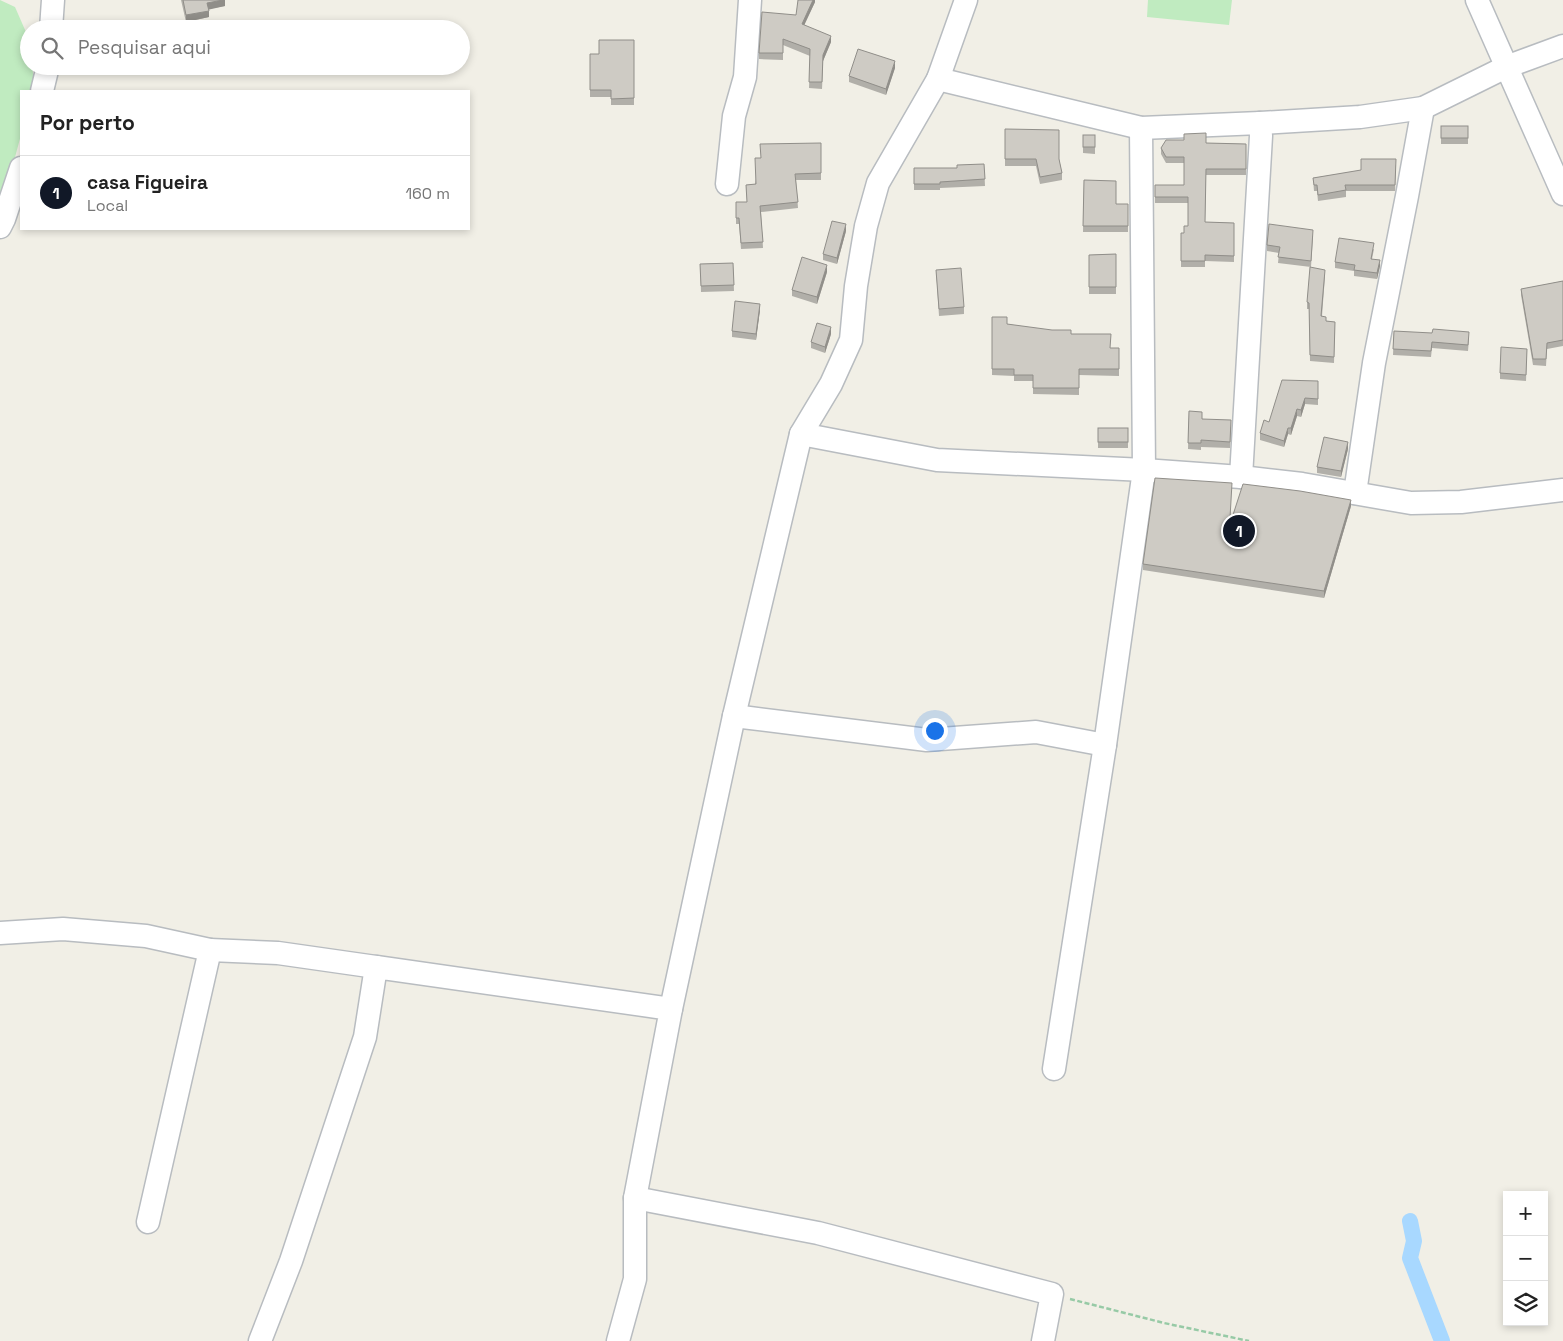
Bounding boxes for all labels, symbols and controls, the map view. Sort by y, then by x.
search box [20,20,470,75]
icon: search [38,34,66,62]
text: Pesquisar aqui [78,35,211,60]
text: Por perto [40,109,135,136]
text: casa Figueira [87,170,208,195]
text: 1 [52,183,60,204]
text: 160 m [405,183,450,204]
text: Local [87,195,128,216]
pin: 1 [1223,512,1255,550]
your location [922,718,948,744]
map controls [1503,1191,1548,1326]
button: + [1503,1191,1548,1236]
button: − [1503,1236,1548,1281]
button: layers [1503,1281,1548,1326]

